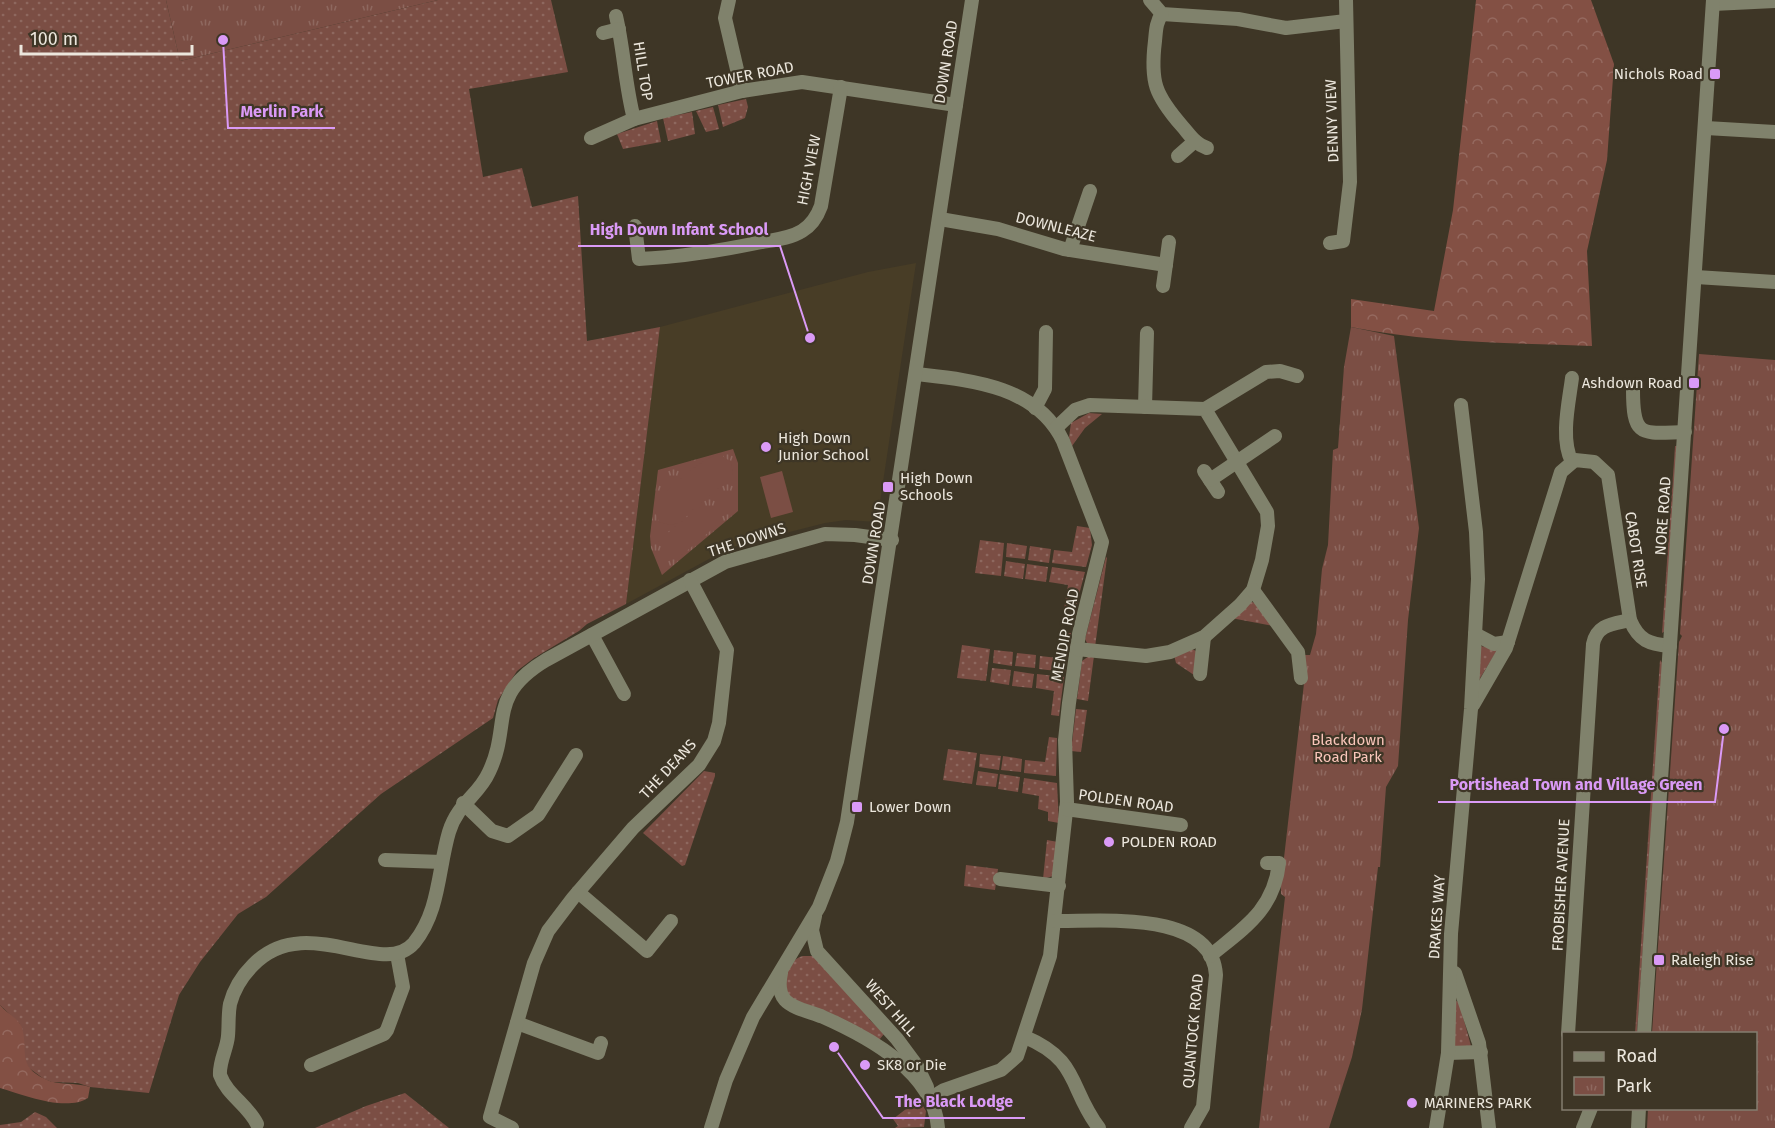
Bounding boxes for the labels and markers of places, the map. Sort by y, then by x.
place label: Nichols Road [1614,65,1703,83]
marker: Nichols Road [1708,67,1722,81]
callout: Merlin Park [228,94,335,128]
callout: High Down Infant School [578,212,780,246]
place label: Ashdown Road [1582,374,1682,392]
marker: Ashdown Road [1687,376,1701,390]
place label: High Down Junior School [778,429,870,464]
marker: High Down Junior School [759,440,773,454]
place label: High Down Schools [900,469,973,504]
marker: High Down Schools [881,480,895,494]
callout: Portishead Town and Village Green [1438,768,1715,802]
place label: Lower Down [869,798,952,816]
marker: Lower Down [850,800,864,814]
place label: POLDEN ROAD [1121,833,1217,851]
marker: POLDEN ROAD [1102,835,1116,849]
place label: Raleigh Rise [1671,951,1754,969]
marker: Raleigh Rise [1652,953,1666,967]
place label: SK8 or Die [877,1056,947,1074]
marker: SK8 or Die [858,1058,872,1072]
callout: The Black Lodge [883,1084,1025,1118]
place label: MARINERS PARK [1424,1094,1532,1112]
marker: MARINERS PARK [1405,1096,1419,1110]

